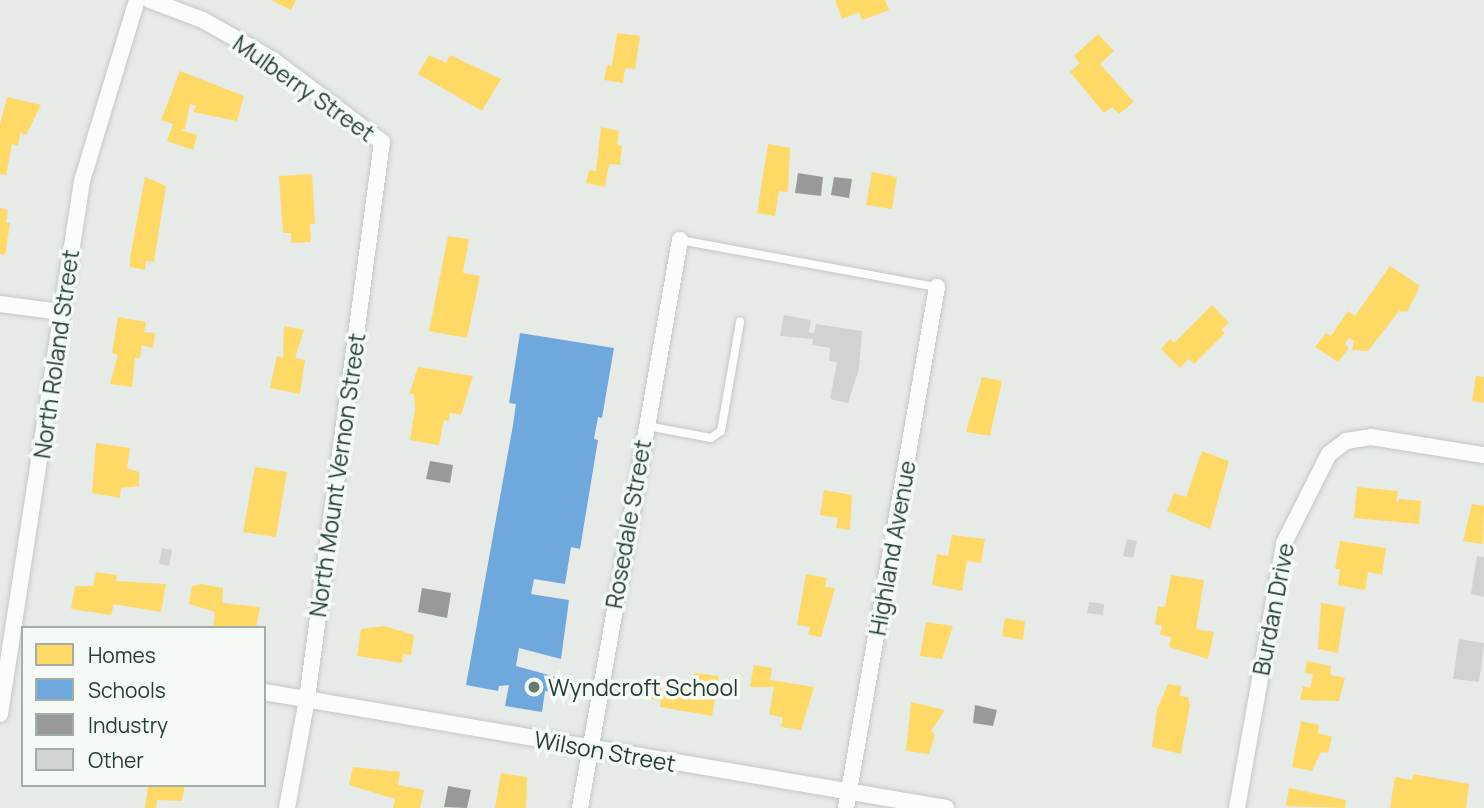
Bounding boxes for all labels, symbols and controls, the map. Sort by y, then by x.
street label: Mulberry Street [228,29,380,147]
street label: North Roland Street [28,248,84,460]
street label: North Mount Vernon Street [303,331,371,619]
street label: Rosedale Street [600,437,656,611]
street label: Highland Avenue [863,458,921,638]
street label: Burdan Drive [1247,540,1299,678]
legend [21,626,266,787]
text: Homes [88,641,156,669]
place label: Wyndcroft School [548,673,738,701]
text: Schools [88,676,166,704]
marker: Wyndcroft School [526,679,542,695]
text: Industry [88,711,168,739]
street label: Wilson Street [532,725,678,777]
text: Other [88,746,144,774]

